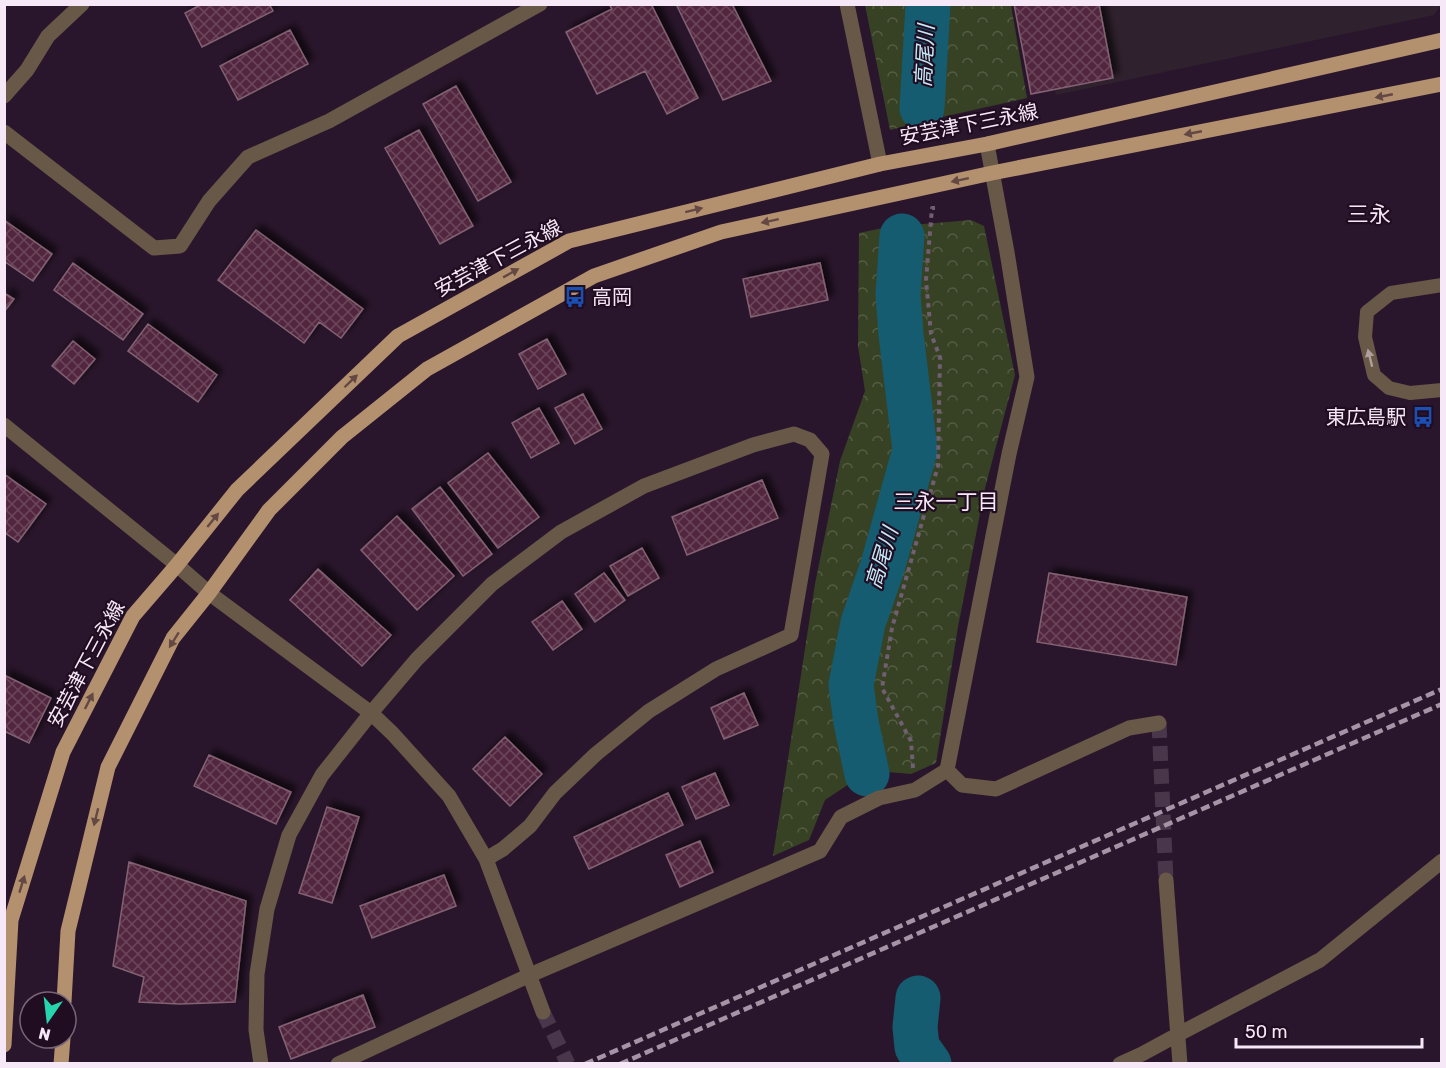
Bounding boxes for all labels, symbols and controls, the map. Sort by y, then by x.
water label: 高尾川 [910,22,939,88]
one-way arrow [1374,92,1393,101]
street label: 安芸津下三永線 [898,99,1040,149]
one-way arrow [1183,129,1202,138]
one-way arrow [951,176,970,185]
district label: 三永 [1347,201,1391,228]
one-way arrow [685,204,703,214]
street label: 安芸津下三永線 [431,215,565,301]
one-way arrow [761,217,779,227]
one-way arrow [503,268,520,278]
bus stop icon: 高岡 [563,285,587,309]
place label: 高岡 [592,285,632,309]
one-way arrow [1365,349,1375,367]
one-way arrow [343,375,357,389]
place label: 東広島駅 [1326,405,1406,429]
bus stop icon: 東広島駅 [1411,405,1435,429]
district label: 三永一丁目 [894,489,999,514]
one-way arrow [207,512,219,527]
water label: 高尾川 [860,522,903,592]
street label: 安芸津下三永線 [43,597,129,731]
one-way arrow [168,632,179,648]
one-way arrow [84,692,94,709]
one-way arrow [90,808,100,826]
one-way arrow [18,875,28,893]
north arrow [18,990,78,1050]
scale bar [1236,1011,1422,1049]
text: 50 m [1245,1021,1288,1043]
text: N [37,1023,52,1045]

